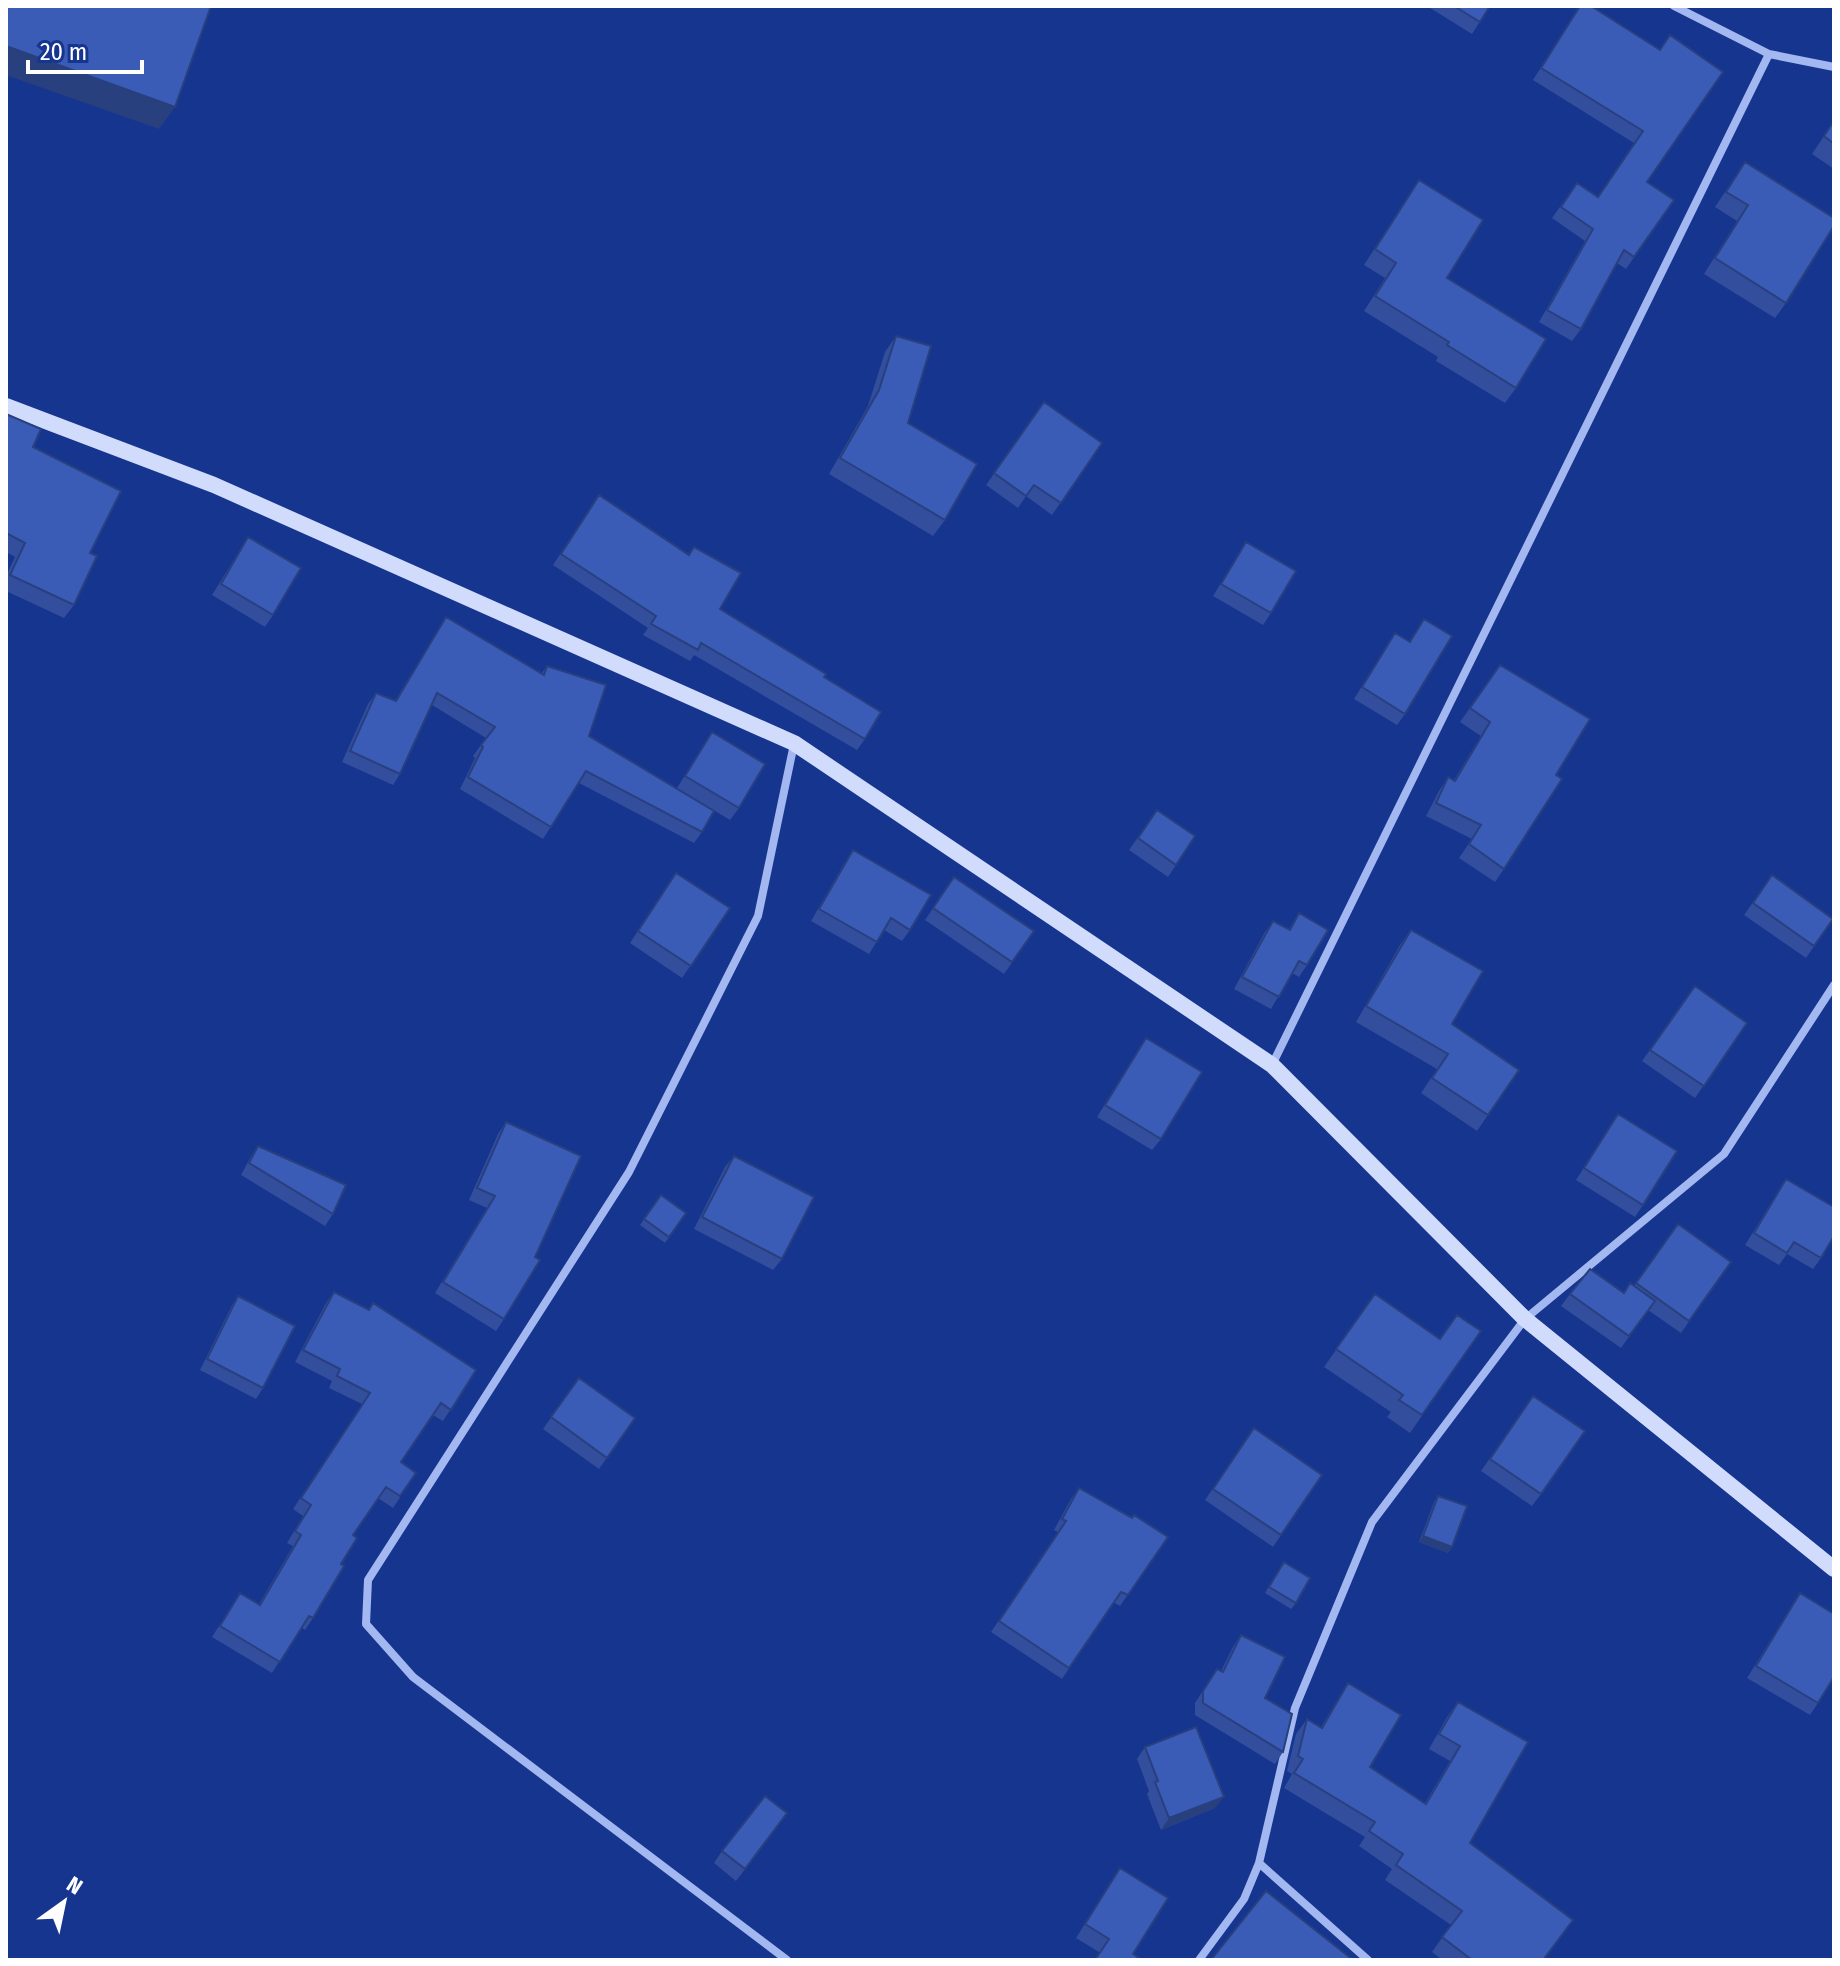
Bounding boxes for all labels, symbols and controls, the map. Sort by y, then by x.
scale bar [28,24,142,74]
text: 20 m [40,38,87,66]
north arrow [24,1862,104,1942]
text: N [62,1871,88,1901]

